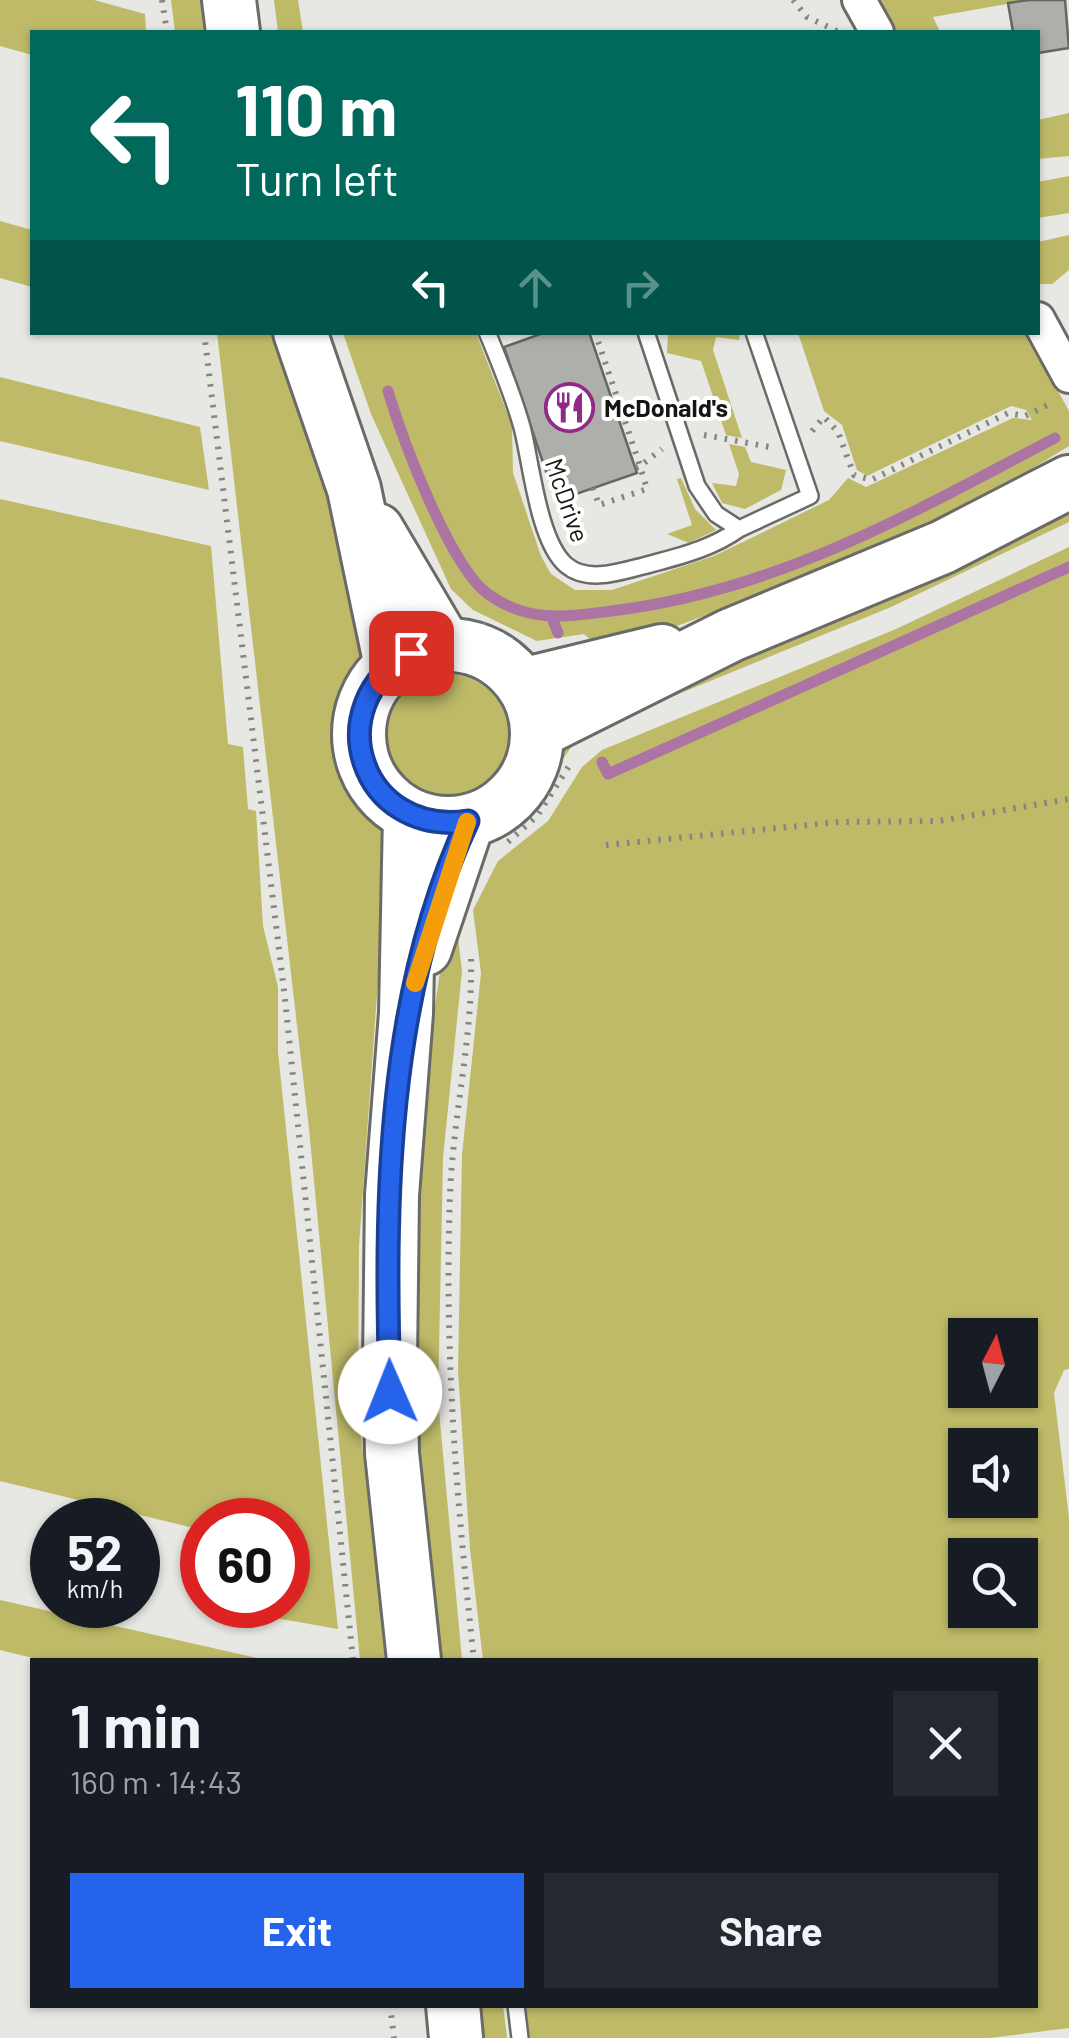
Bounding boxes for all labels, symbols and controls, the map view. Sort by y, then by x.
text: 110 m [235,66,397,150]
icon: left [70,70,200,200]
text: Turn left [235,151,399,205]
icon: left [403,260,458,315]
icon: ahead [508,260,563,315]
icon: right [613,260,668,315]
restaurant icon: McDonald's [543,381,595,433]
place label: McDonald's [604,392,728,422]
street label: McDrive [540,454,596,546]
pin [369,611,454,696]
icon: arrive [384,626,439,681]
north arrow [948,1318,1038,1408]
map controls [948,1318,1038,1628]
position arrow [338,1340,442,1444]
button: sound [948,1428,1038,1518]
speed limit sign: 60 [180,1498,310,1628]
text: 52 [68,1521,122,1581]
button: search [948,1538,1038,1628]
text: km/h [67,1573,123,1603]
text: 1 min [70,1688,201,1760]
button: close [893,1691,998,1796]
text: 160 m · 14:43 [70,1762,242,1800]
button: Exit [70,1873,524,1988]
button: Share [544,1873,998,1988]

